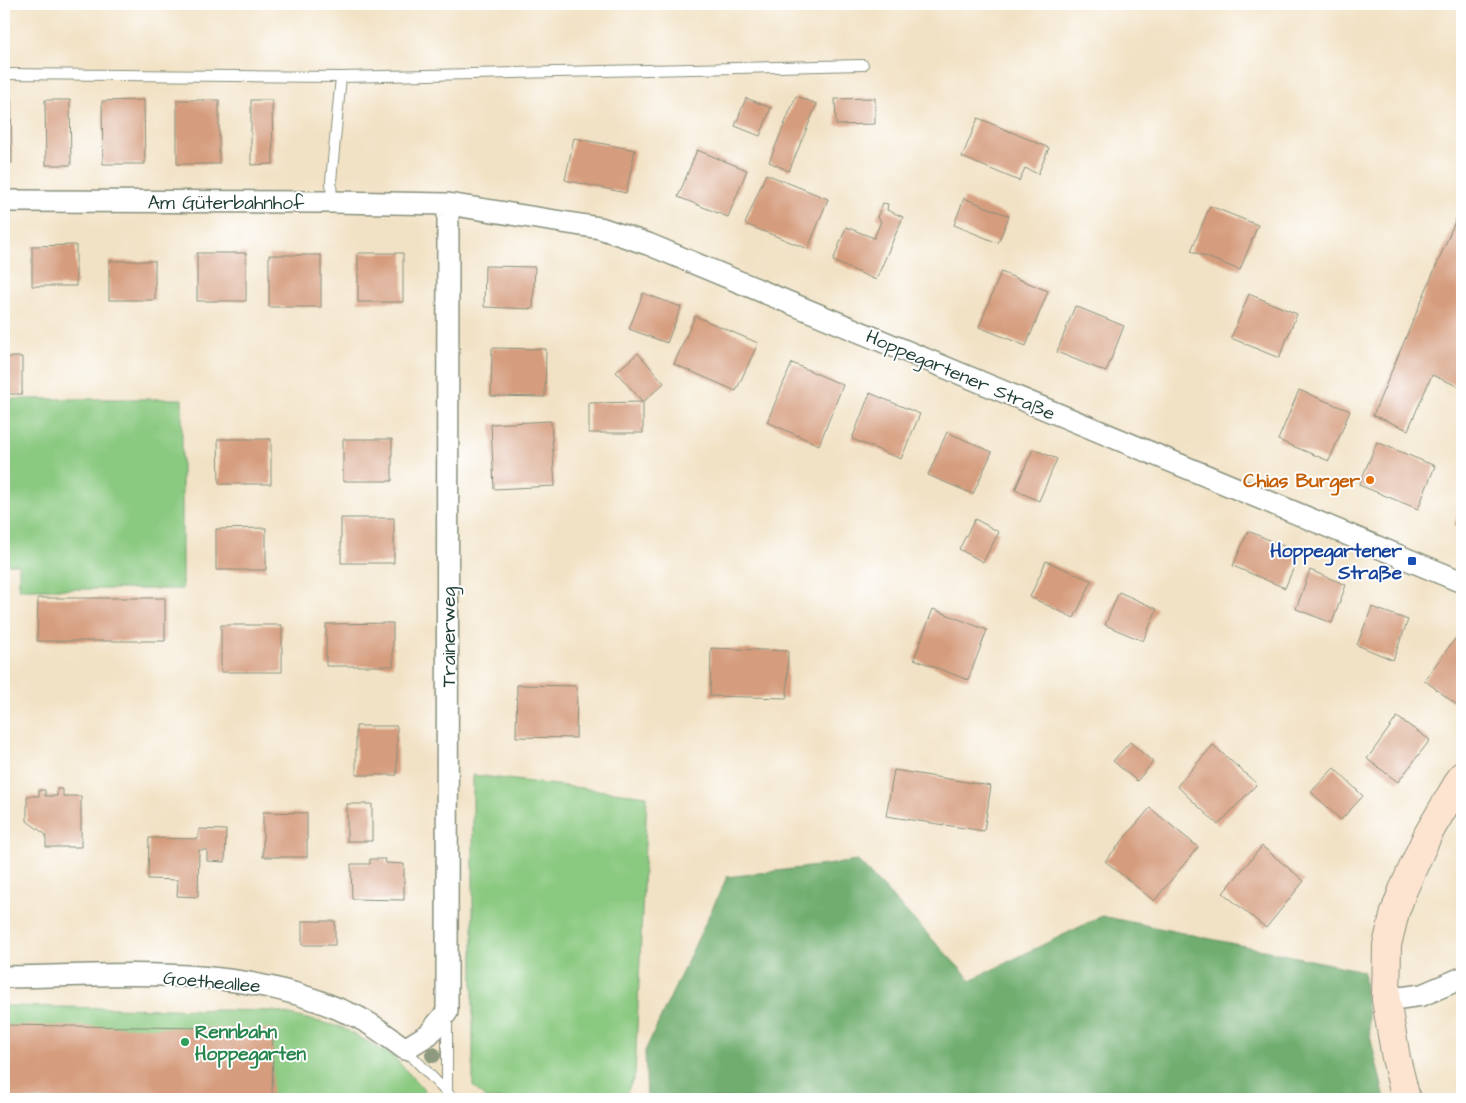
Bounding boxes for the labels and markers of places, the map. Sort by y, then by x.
place label: Chias Burger [1243,468,1361,496]
marker: Chias Burger [1364,474,1376,486]
place label: Hoppegartener Straße [1270,538,1403,587]
marker: Hoppegartener Straße [1406,555,1418,567]
place label: Rennbahn Hoppegarten [195,1019,307,1069]
marker: Rennbahn Hoppegarten [179,1036,191,1048]

